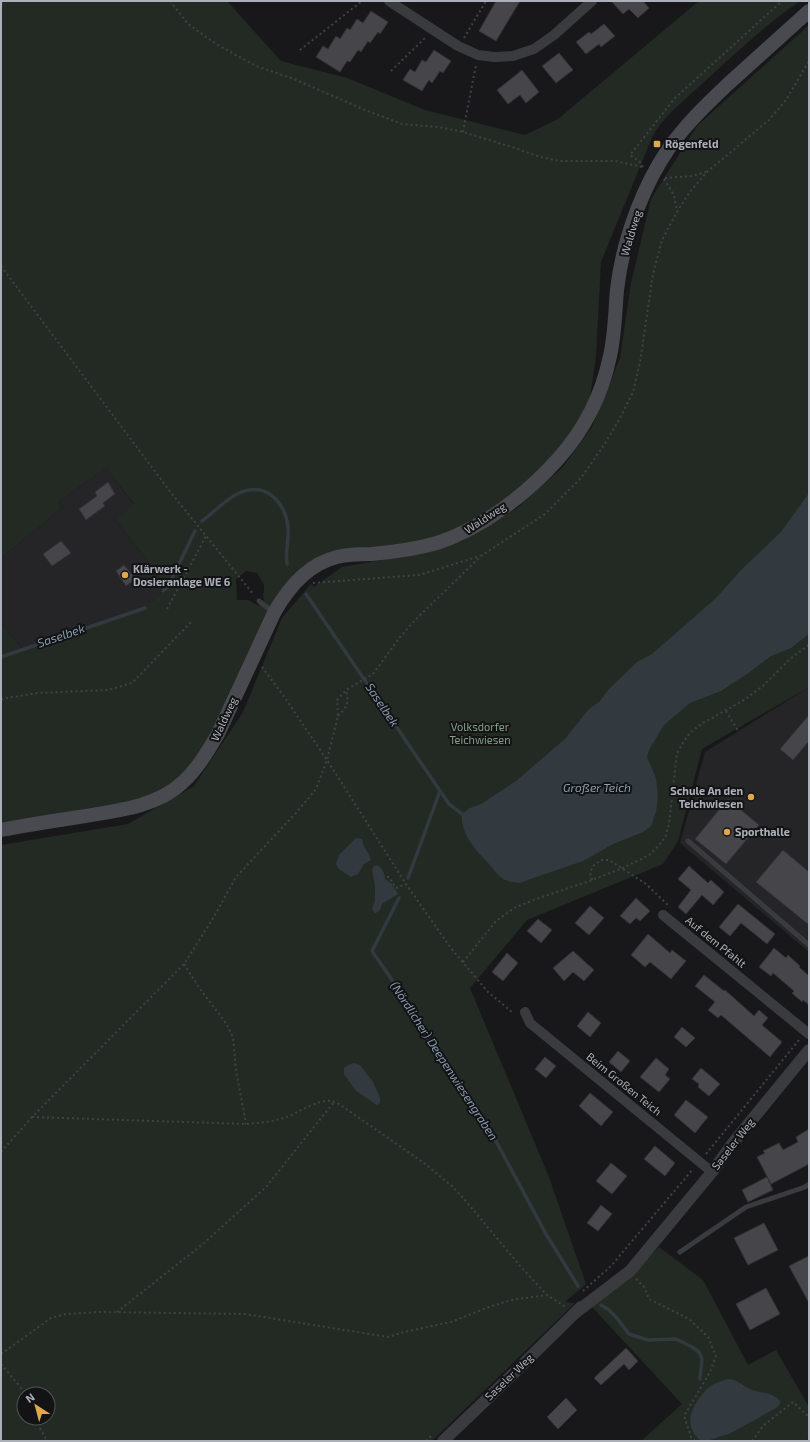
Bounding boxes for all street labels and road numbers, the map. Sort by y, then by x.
street label: Waldweg [617,208,644,257]
street label: Waldweg [461,499,508,536]
street label: Waldweg [208,695,239,743]
street label: Auf dem Pfahlt [683,913,749,970]
street label: Beim Großen Teich [584,1049,664,1118]
street label: Saseler Weg [709,1115,757,1172]
street label: Saseler Weg [482,1351,535,1403]

